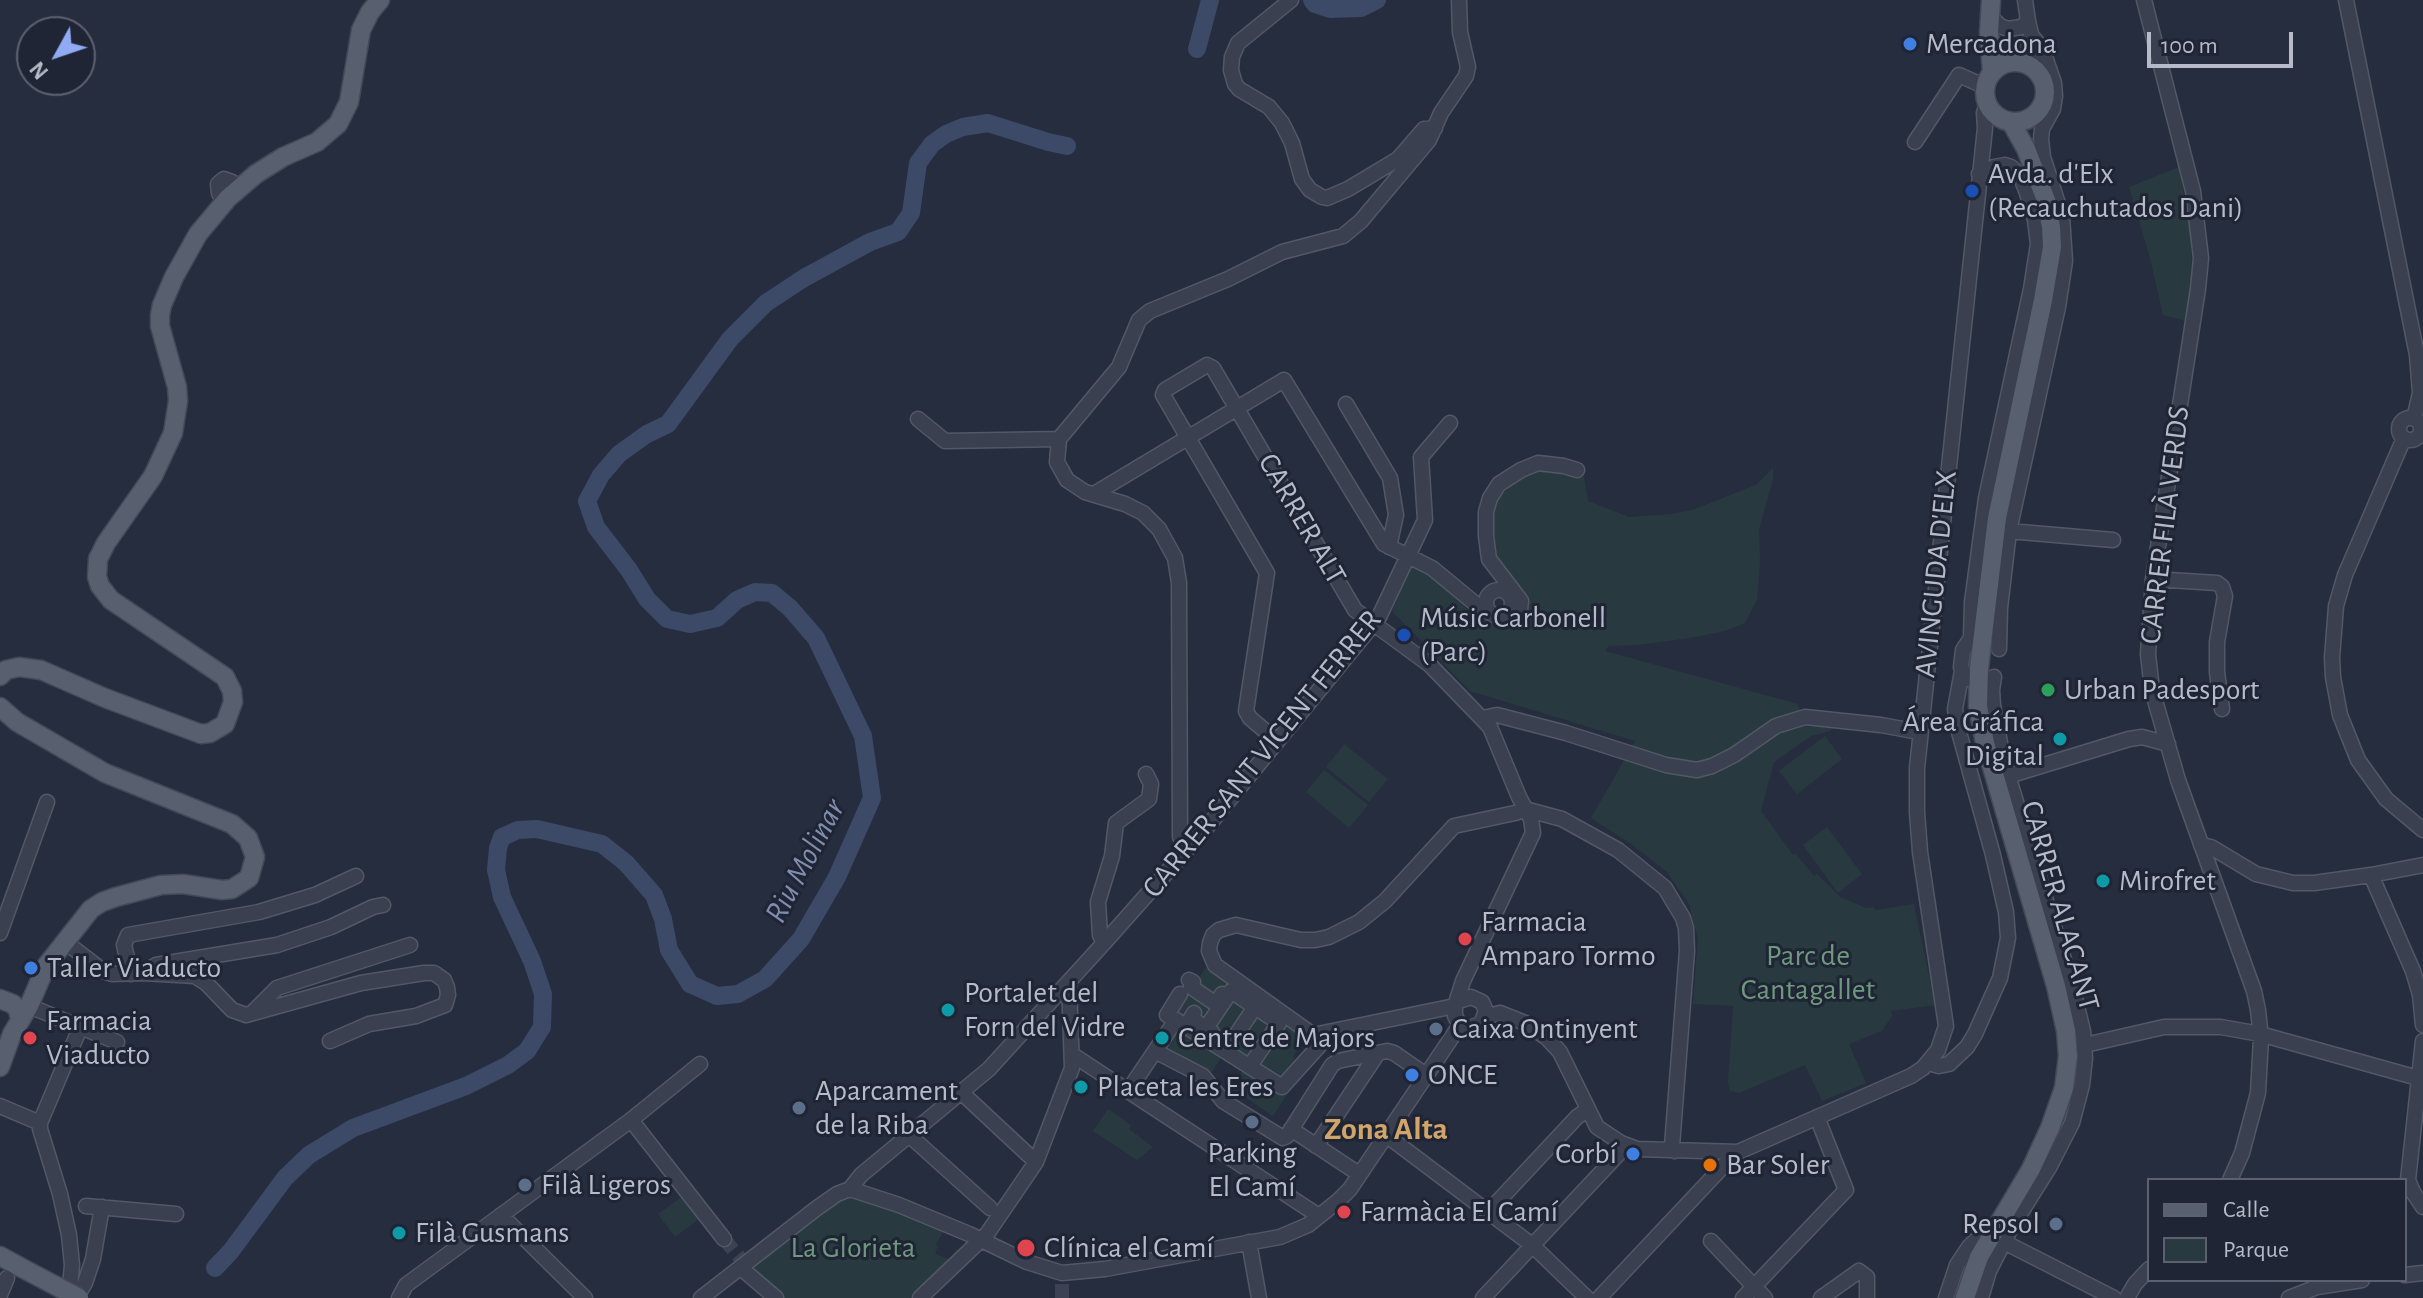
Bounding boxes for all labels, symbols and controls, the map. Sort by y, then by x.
north arrow [16,16,96,96]
scale bar [2151,16,2297,66]
place label: Mercadona [1926,26,2057,62]
text: 100 m [2161,34,2218,58]
marker: Mercadona [1901,35,1919,53]
text: N [26,57,52,83]
place label: Avda. d'Elx (Recauchutados Dani) [1988,156,2243,226]
marker: Avda. d'Elx (Recauchutados Dani) [1963,182,1981,200]
street label: CARRER FILÀ VERDS [2133,404,2197,646]
street label: CARRER ALT [1250,447,1354,591]
street label: AVINGUDA D'ELX [1907,469,1965,679]
place label: Músic Carbonell (Parc) [1420,600,1606,670]
street label: CARRER SANT VICENT FERRER [1135,603,1389,905]
marker: Músic Carbonell (Parc) [1395,626,1413,644]
place label: Urban Padesport [2064,672,2259,708]
marker: Urban Padesport [2039,681,2057,699]
place label: Área Gráfica Digital [1903,704,2044,774]
marker: Área Gráfica Digital [2051,730,2069,748]
water label: Riu Molinar [756,793,854,929]
street label: CARRER ALACANT [2013,797,2107,1015]
place label: Mirofret [2119,863,2216,899]
marker: Mirofret [2094,872,2112,890]
place label: Farmacia Amparo Tormo [1481,904,1656,974]
marker: Farmacia Amparo Tormo [1456,930,1474,948]
park label: Parc de Cantagallet [1741,938,1875,1008]
place label: Taller Viaducto [47,950,221,986]
marker: Taller Viaducto [22,959,40,977]
place label: Portalet del Forn del Vidre [964,975,1125,1046]
marker: Portalet del Forn del Vidre [939,1001,957,1019]
place label: Farmacia Viaducto [46,1003,152,1074]
place label: Caixa Ontinyent [1452,1011,1638,1047]
place label: Centre de Majors [1178,1020,1375,1056]
marker: Caixa Ontinyent [1427,1020,1445,1038]
marker: Farmacia Viaducto [21,1029,39,1047]
marker: Centre de Majors [1153,1029,1171,1047]
place label: ONCE [1428,1057,1497,1093]
marker: ONCE [1403,1066,1421,1084]
place label: Placeta les Eres [1097,1069,1274,1105]
place label: Aparcament de la Riba [815,1073,958,1144]
marker: Placeta les Eres [1072,1078,1090,1096]
marker: Aparcament de la Riba [790,1099,808,1117]
district label: Zona Alta [1324,1110,1448,1148]
marker: Parking El Camí [1243,1113,1261,1131]
place label: Parking El Camí [1207,1135,1297,1206]
place label: Corbí [1555,1136,1617,1172]
marker: Corbí [1624,1145,1642,1163]
place label: Bar Soler [1726,1147,1830,1183]
marker: Bar Soler [1701,1156,1719,1174]
place label: Filà Ligeros [541,1167,671,1203]
marker: Filà Ligeros [516,1176,534,1194]
legend [2147,1178,2407,1282]
place label: Farmàcia El Camí [1360,1194,1558,1230]
text: Calle [2223,1198,2270,1222]
marker: Farmàcia El Camí [1335,1203,1353,1221]
place label: Repsol [1962,1206,2040,1242]
place label: Filà Gusmans [415,1215,569,1251]
marker: Repsol [2047,1215,2065,1233]
marker: Filà Gusmans [390,1224,408,1242]
park label: La Glorieta [790,1230,916,1266]
place label: Clínica el Camí [1044,1230,1214,1266]
marker: Clínica el Camí [1015,1237,1037,1259]
text: Parque [2223,1238,2289,1262]

